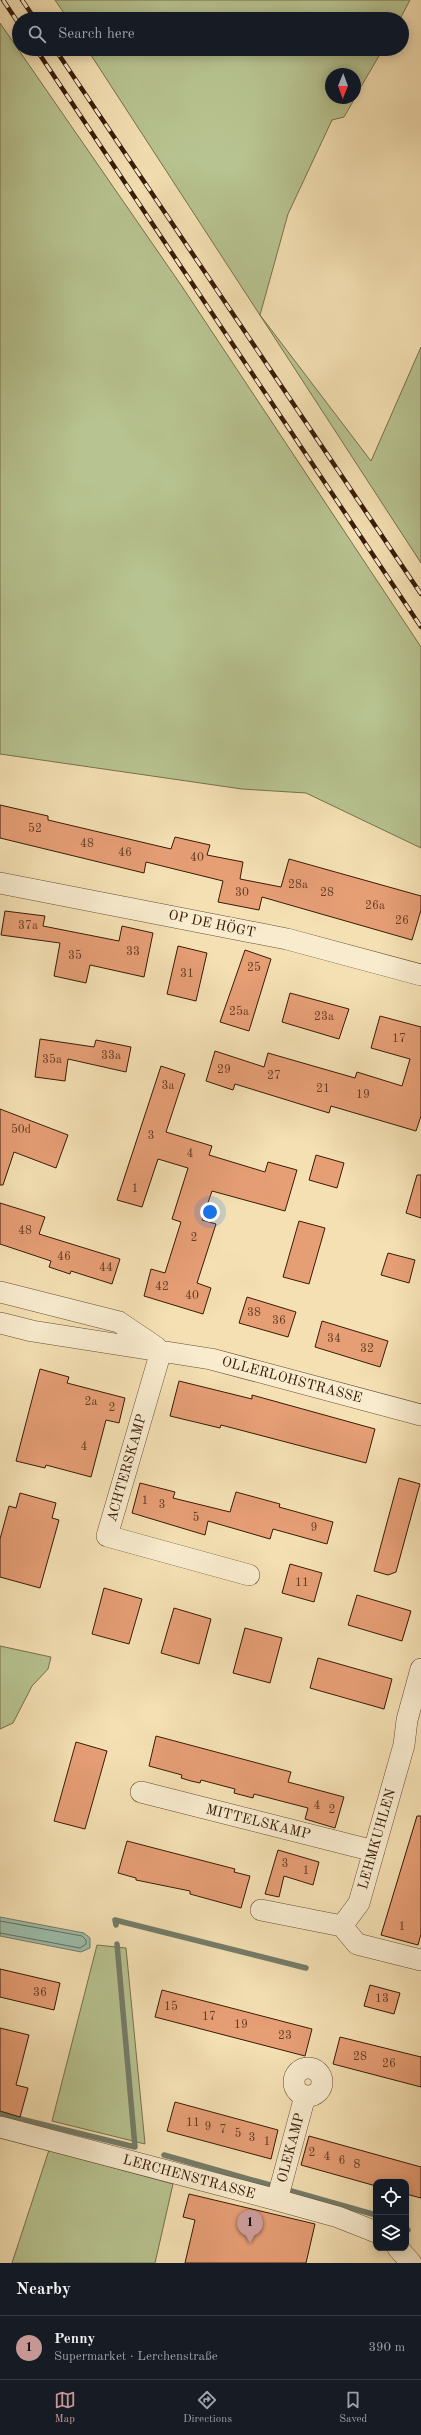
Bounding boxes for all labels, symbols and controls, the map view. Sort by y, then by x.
search box [12,12,409,56]
icon: search [26,23,48,45]
text: Search here [58,27,135,42]
north arrow [325,68,361,104]
house number: 52 [28,822,42,835]
house number: 48 [80,838,94,850]
house number: 46 [118,847,132,859]
house number: 40 [190,852,204,864]
house number: 28a [288,879,308,891]
house number: 30 [235,887,249,899]
house number: 28 [320,887,334,899]
house number: 26a [365,900,385,912]
street label: OP DE HÖGT [167,905,257,940]
house number: 26 [395,915,409,927]
house number: 37a [18,920,38,932]
house number: 33 [126,946,140,958]
house number: 35 [68,949,82,962]
house number: 25 [247,961,261,974]
house number: 31 [180,968,194,980]
house number: 25a [229,1005,249,1018]
house number: 23a [314,1011,334,1023]
house number: 17 [392,1033,406,1045]
house number: 33a [101,1050,121,1062]
house number: 35a [42,1053,62,1066]
house number: 29 [217,1064,231,1076]
house number: 27 [267,1070,281,1082]
house number: 3a [162,1080,175,1092]
house number: 21 [316,1083,330,1095]
house number: 19 [356,1089,370,1101]
house number: 50d [11,1123,31,1136]
house number: 3 [148,1130,154,1142]
house number: 4 [187,1148,194,1160]
house number: 1 [132,1183,138,1195]
your location [200,1202,220,1222]
house number: 48 [18,1225,32,1237]
house number: 2 [191,1232,197,1244]
house number: 46 [57,1251,71,1263]
house number: 44 [99,1262,113,1274]
house number: 42 [155,1281,169,1293]
house number: 40 [185,1290,199,1302]
house number: 38 [247,1307,261,1319]
house number: 36 [272,1315,286,1327]
house number: 34 [327,1333,341,1345]
house number: 32 [360,1343,374,1355]
street label: OLLERLOHSTRASSE [220,1354,364,1406]
house number: 2a [85,1396,98,1408]
house number: 2 [109,1402,115,1414]
street label: ACHTERSKAMP [105,1413,149,1523]
house number: 4 [81,1441,88,1453]
house number: 1 [142,1495,148,1507]
house number: 3 [159,1499,165,1511]
house number: 5 [193,1511,200,1524]
house number: 9 [311,1522,317,1534]
house number: 11 [295,1577,309,1589]
street label: LEHMKUHLEN [356,1787,398,1891]
house number: 4 [314,1800,321,1812]
street label: MITTELSKAMP [204,1802,312,1842]
house number: 2 [329,1804,335,1816]
house number: 3 [282,1858,288,1870]
house number: 1 [303,1865,309,1877]
house number: 1 [399,1921,405,1933]
house number: 36 [33,1987,47,1999]
house number: 13 [375,1993,389,2005]
house number: 15 [164,2000,178,2013]
house number: 17 [202,2011,216,2023]
house number: 19 [234,2019,248,2031]
house number: 23 [278,2030,292,2042]
house number: 28 [353,2051,367,2063]
house number: 26 [382,2058,396,2070]
street label: OLEKAMP [275,2112,307,2184]
house number: 11 [186,2117,200,2129]
house number: 9 [205,2121,211,2133]
house number: 7 [220,2124,226,2136]
house number: 5 [235,2127,242,2140]
house number: 3 [249,2132,255,2144]
house number: 1 [264,2136,270,2148]
house number: 2 [309,2147,315,2159]
house number: 4 [324,2151,331,2163]
street label: LERCHENSTRASSE [121,2153,257,2201]
house number: 6 [339,2155,346,2167]
house number: 8 [354,2159,361,2171]
map controls [373,2179,409,2251]
button: locate [373,2179,409,2215]
pin: 1 [237,2210,263,2243]
button: layers [373,2215,409,2251]
text: Nearby [16,2281,71,2298]
text: Penny [54,2332,95,2347]
text: 1 [25,2341,33,2354]
text: 390 m [368,2341,405,2354]
text: Supermarket · Lerchenstraße [54,2350,218,2363]
tab: Map [54,2389,76,2427]
tab: Directions [183,2389,232,2427]
tab: Saved [339,2389,367,2427]

